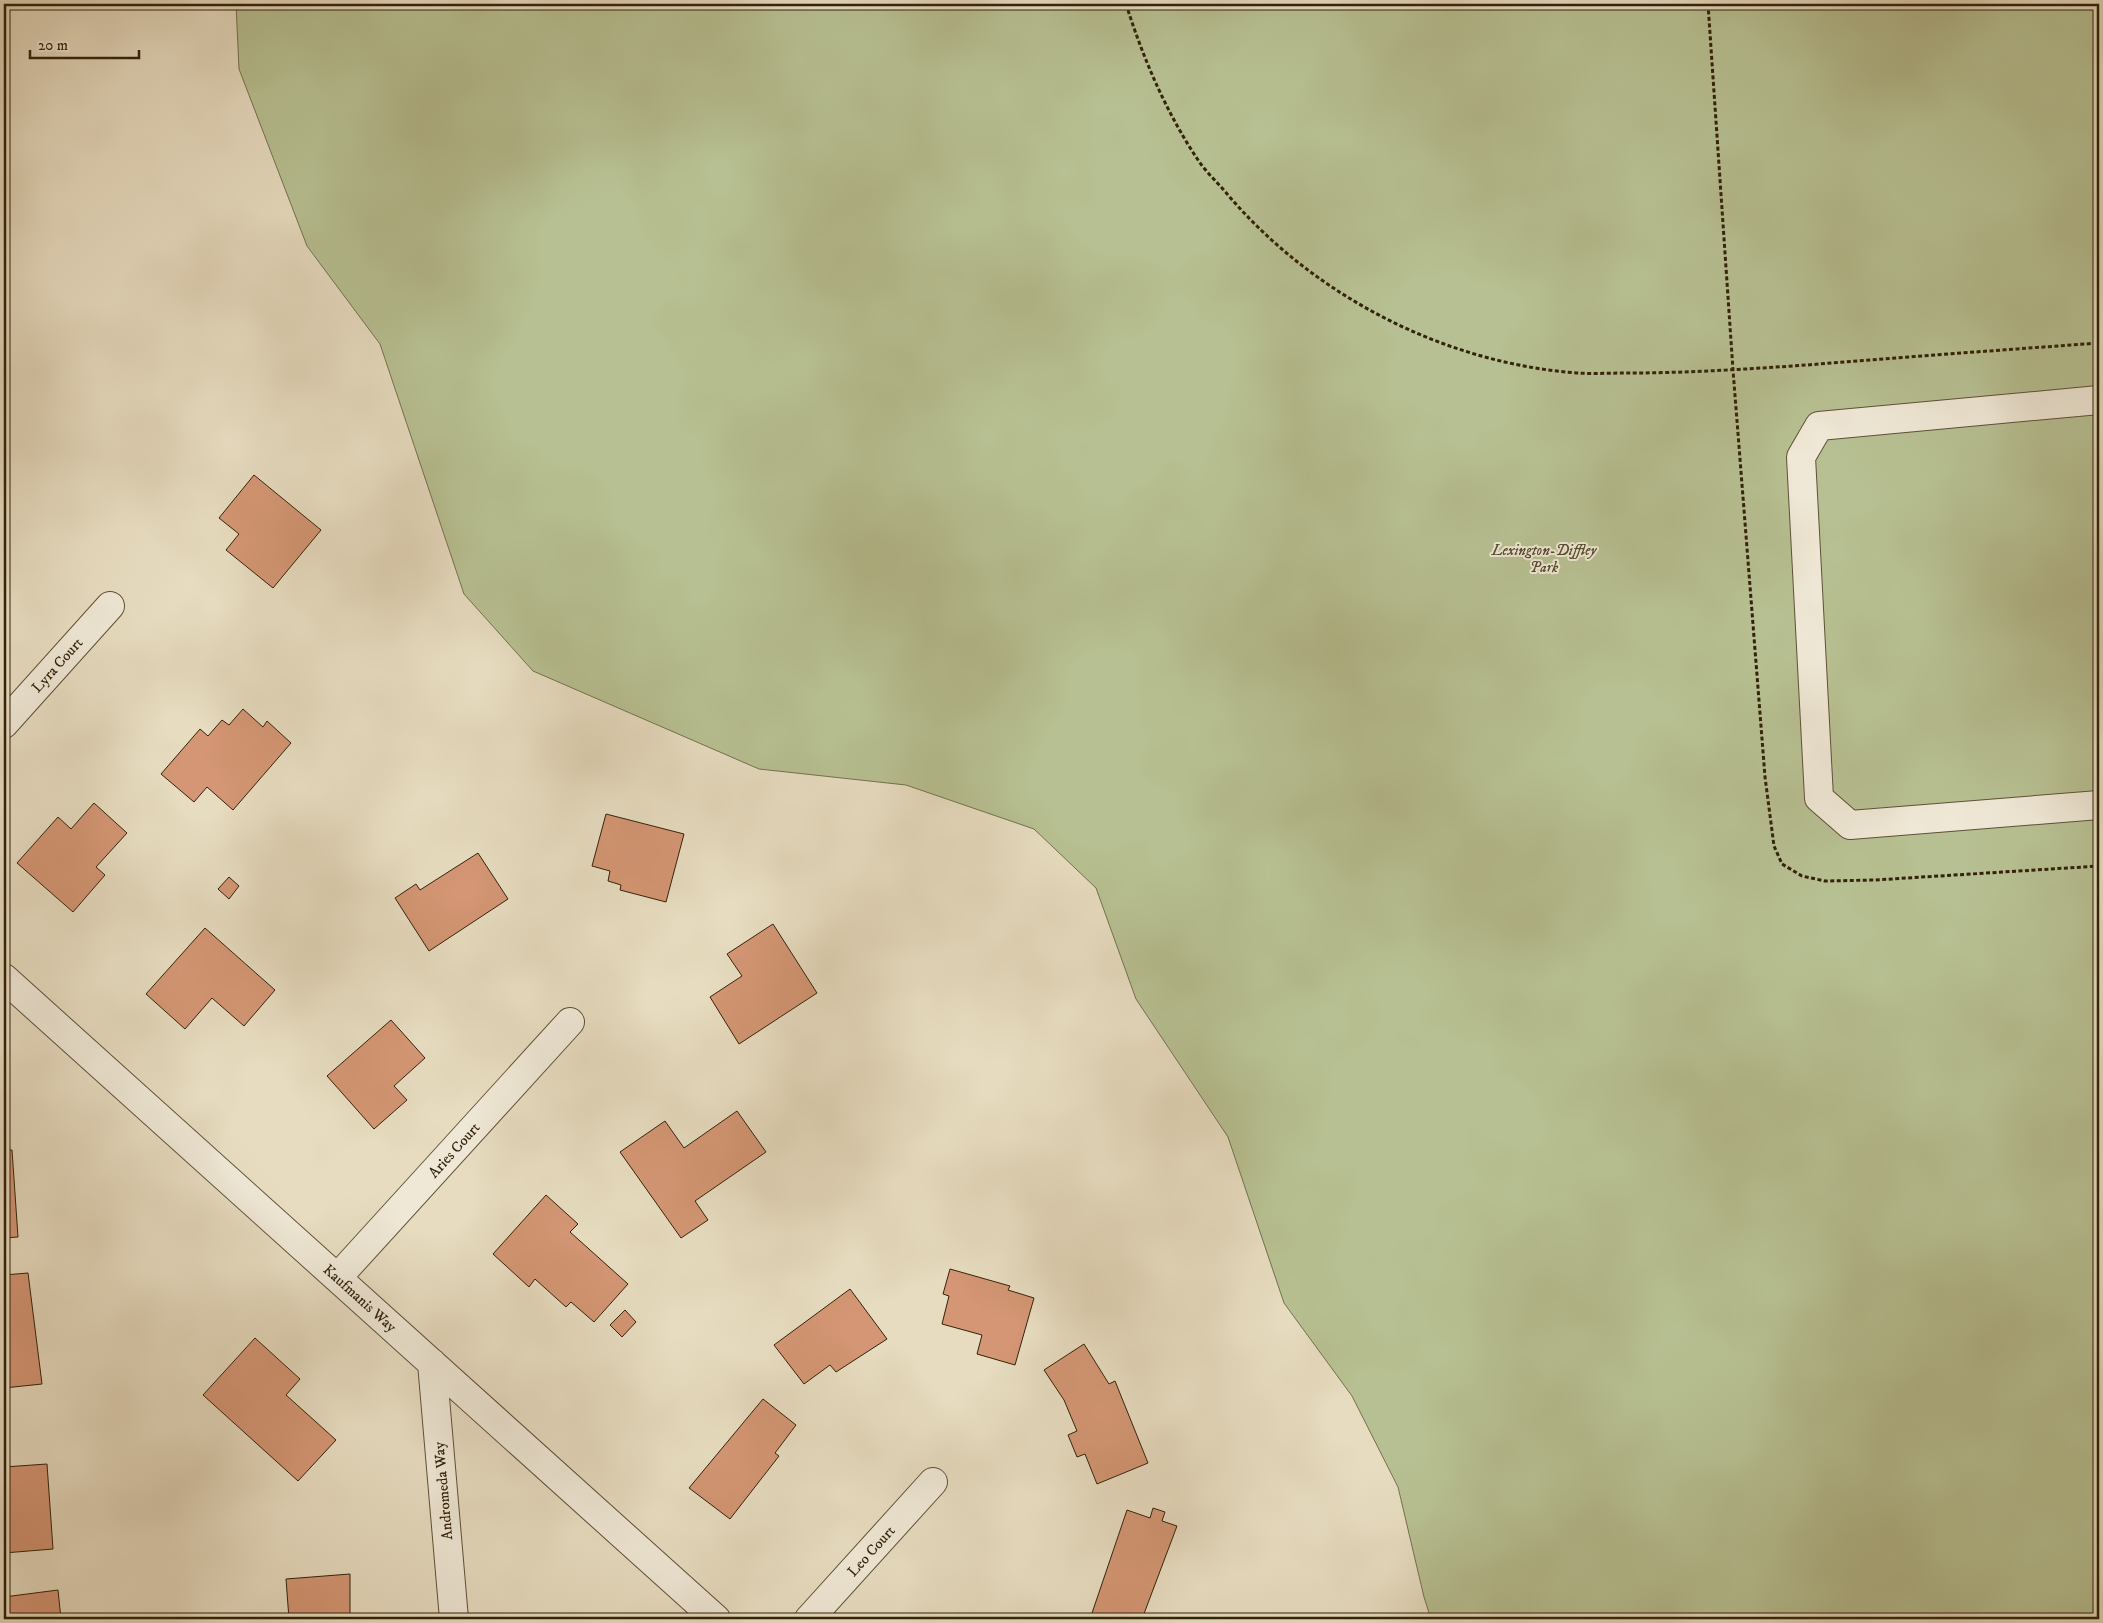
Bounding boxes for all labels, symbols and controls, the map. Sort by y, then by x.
scale bar [30,28,139,60]
text: 20 m [38,36,68,55]
park label: Lexington-Diffley Park [1491,541,1597,577]
street label: Lyra Court [28,634,87,697]
street label: Aries Court [424,1118,484,1182]
street label: Kaufmanis Way [319,1260,401,1337]
street label: Andromeda Way [430,1440,457,1541]
street label: Leo Court [843,1522,899,1581]

